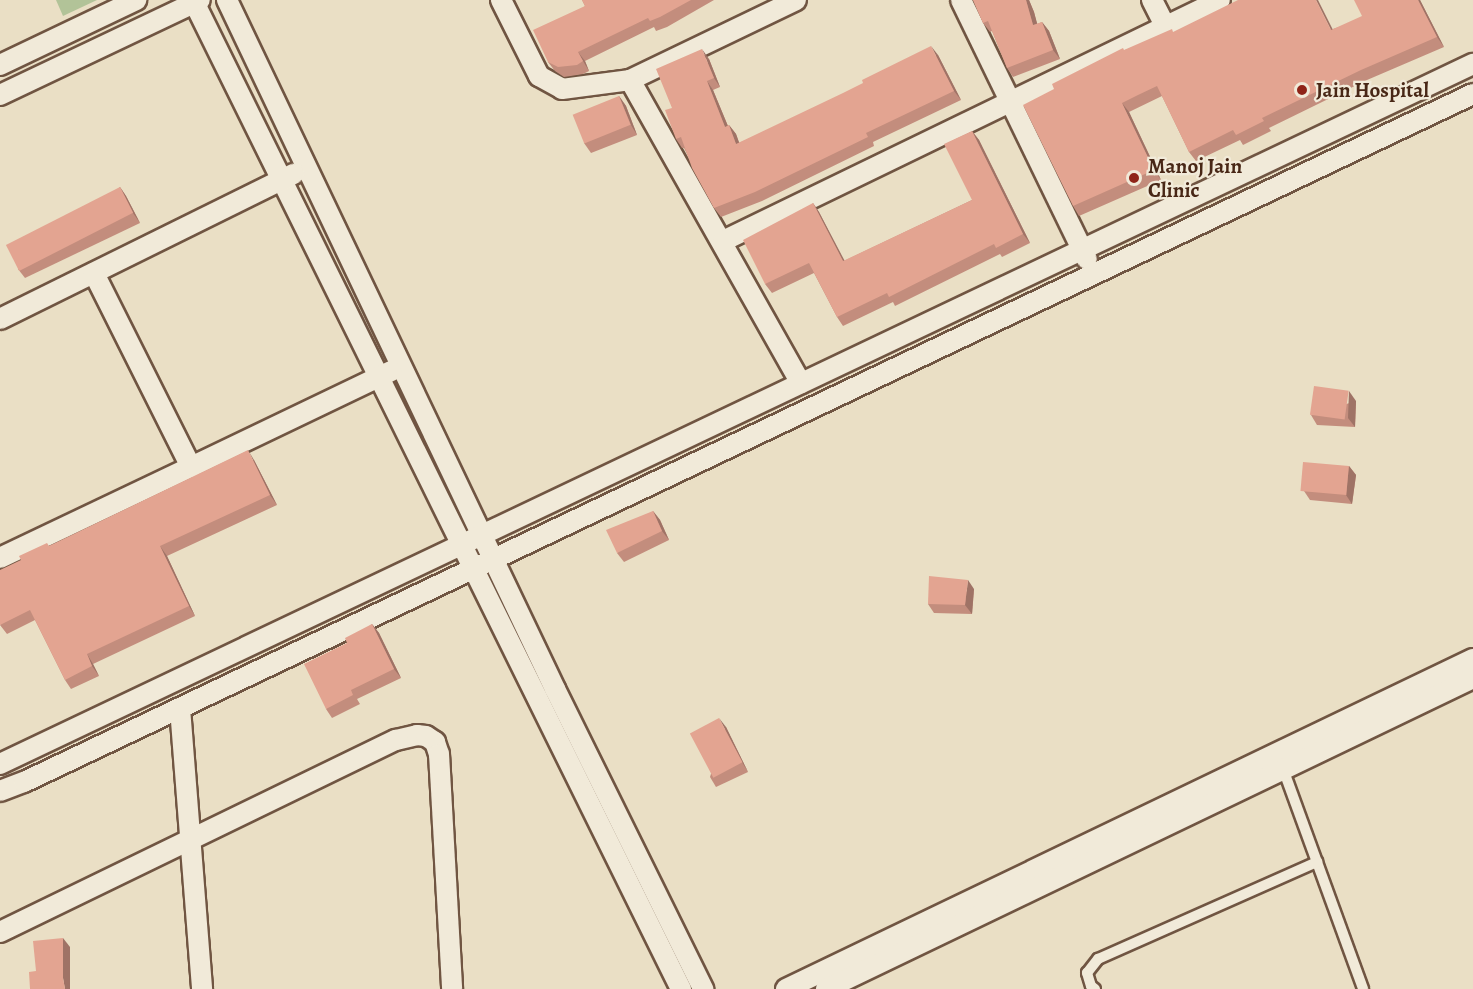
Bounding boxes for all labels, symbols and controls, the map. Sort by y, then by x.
place label: Jain Hospital [1316,77,1429,103]
marker: Jain Hospital [1293,81,1311,99]
place label: Manoj Jain Clinic [1148,153,1242,203]
marker: Manoj Jain Clinic [1125,169,1143,187]

